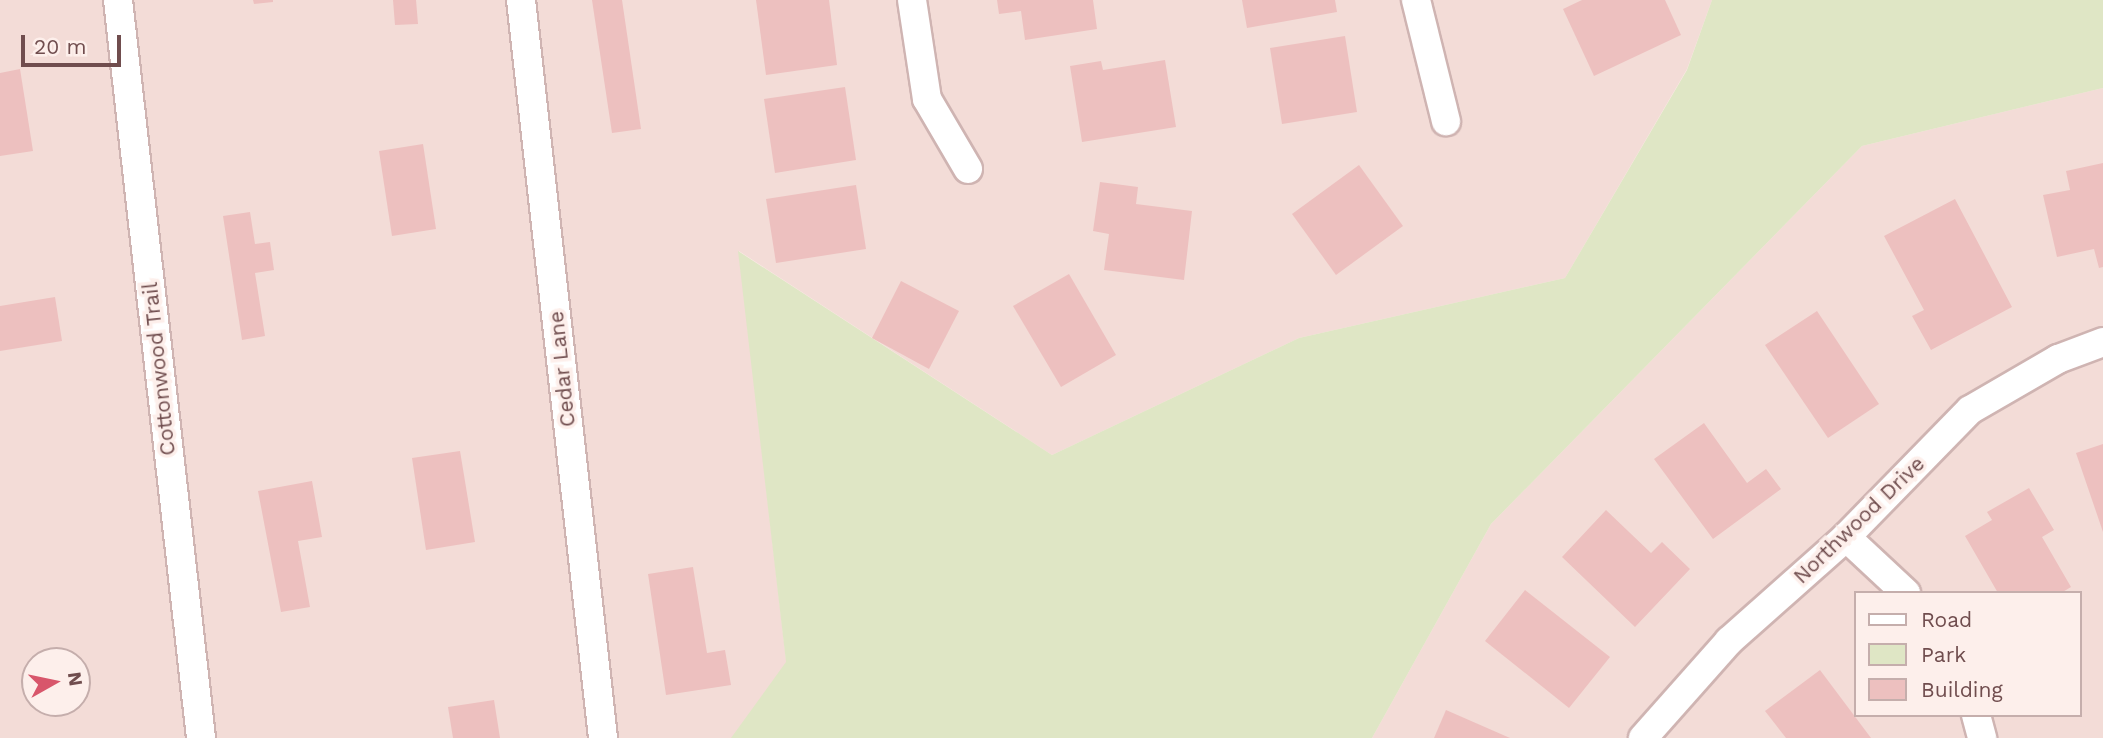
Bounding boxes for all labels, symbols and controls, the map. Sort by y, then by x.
scale bar [24,21,124,65]
text: 20 m [34,34,86,59]
street label: Cottonwood Trail [137,281,181,457]
street label: Cedar Lane [543,310,581,428]
street label: Northwood Drive [1788,451,1930,589]
legend [1854,591,2082,717]
text: Road [1921,607,1972,632]
text: Park [1921,642,1966,667]
north arrow [21,647,91,717]
text: N [63,670,88,688]
text: Building [1921,677,2003,702]

